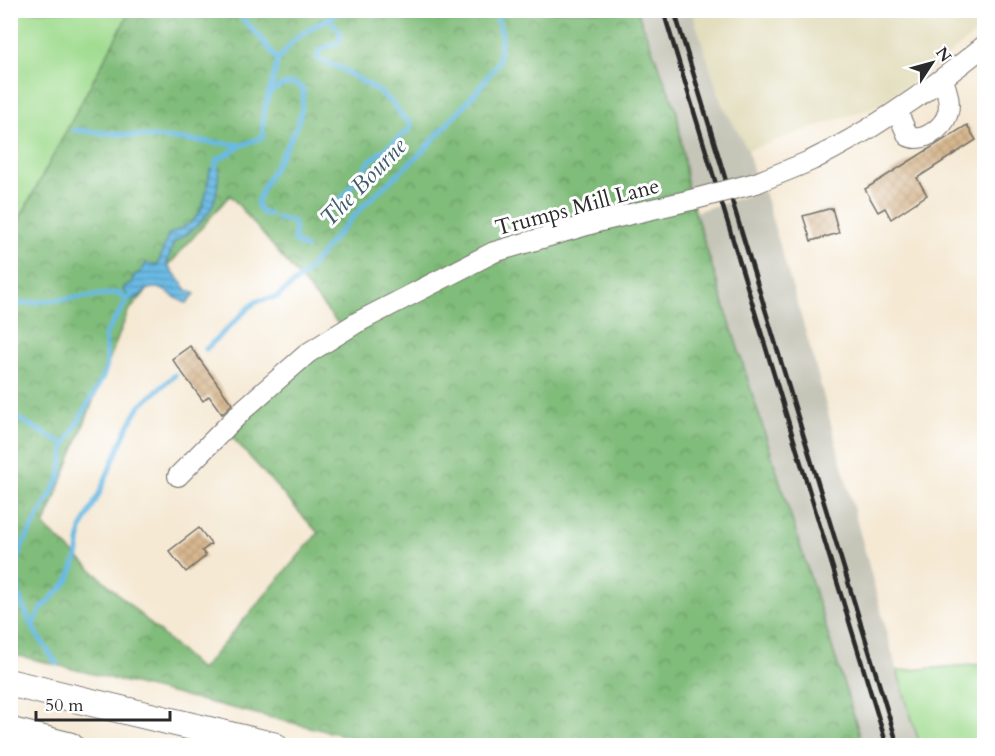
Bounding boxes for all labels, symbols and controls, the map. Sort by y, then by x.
north arrow [902,33,962,93]
text: N [930,43,956,67]
water label: The Bourne [313,130,415,234]
street label: Trumps Mill Lane [492,171,663,243]
scale bar [36,684,170,722]
text: 50 m [45,693,84,718]

